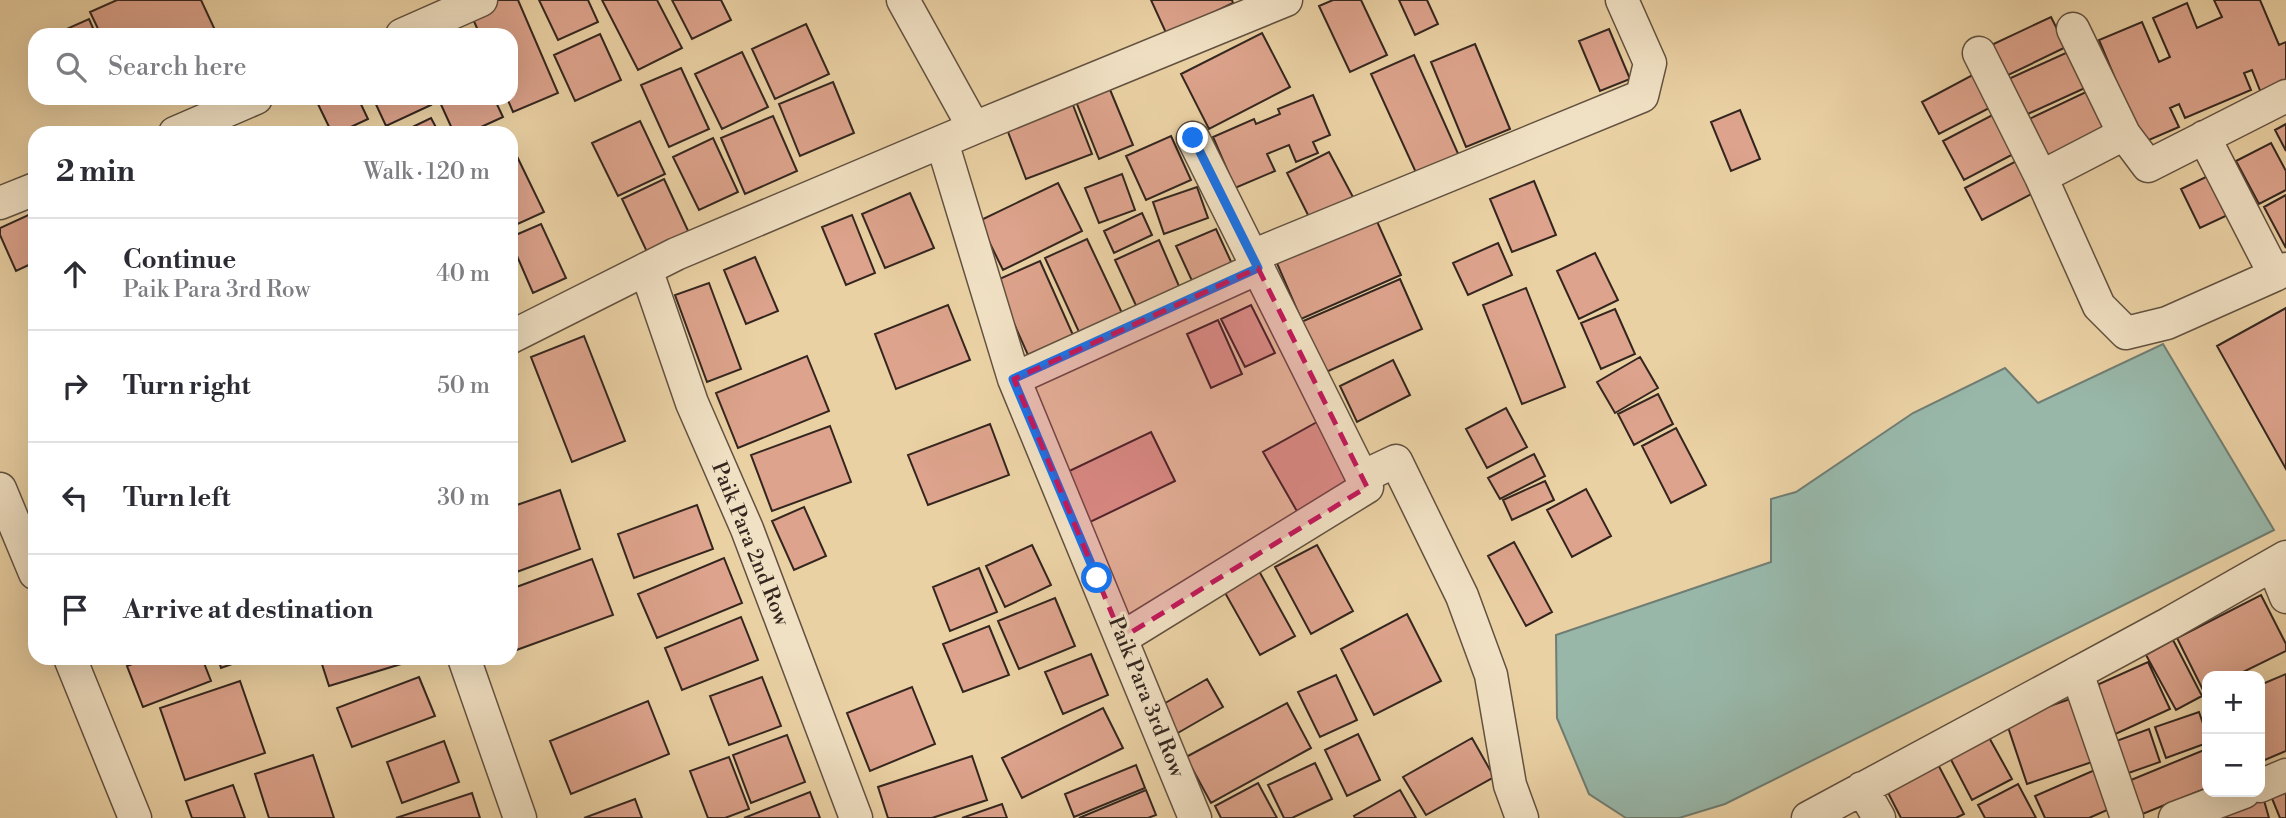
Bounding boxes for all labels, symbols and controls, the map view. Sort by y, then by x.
search box [28,28,518,105]
icon: search [52,48,90,86]
text: Search here [108,51,247,83]
route end [1177,122,1208,153]
text: 2 min [56,153,135,191]
text: Walk · 120 m [363,158,490,186]
text: Continue [123,244,236,276]
icon: ahead [56,255,94,293]
text: 40 m [436,260,490,288]
text: Paik Para 3rd Row [123,276,310,304]
icon: right [56,367,94,405]
text: Turn right [123,370,251,402]
text: 50 m [437,372,490,400]
street label: Paik Para 2nd Row [705,458,795,631]
icon: left [56,479,94,517]
text: Turn left [123,482,231,514]
text: 30 m [437,484,490,512]
route start [1081,562,1112,593]
icon: arrive [56,591,94,629]
text: Arrive at destination [123,594,373,626]
street label: Paik Para 3rd Row [1102,613,1190,782]
map controls [2202,671,2265,797]
button: + [2202,671,2265,734]
button: − [2202,734,2265,797]

